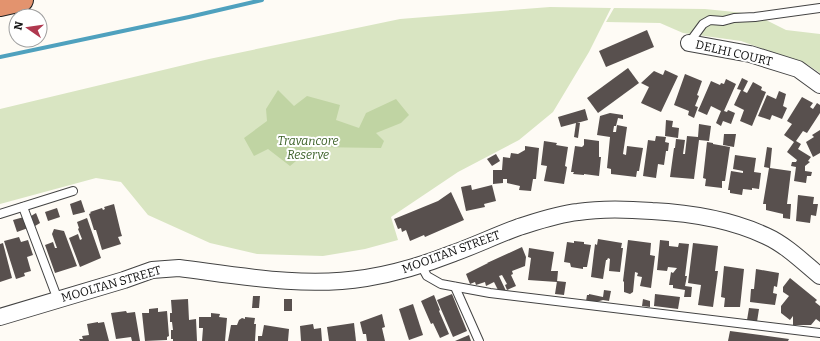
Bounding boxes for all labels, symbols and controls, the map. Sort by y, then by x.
north arrow [8,8,48,48]
text: N [11,20,26,31]
street label: DELHI COURT [694,37,774,69]
park label: Travancore Reserve [278,134,339,162]
street label: MOOLTAN STREET [400,228,502,276]
street label: MOOLTAN STREET [59,263,163,305]

